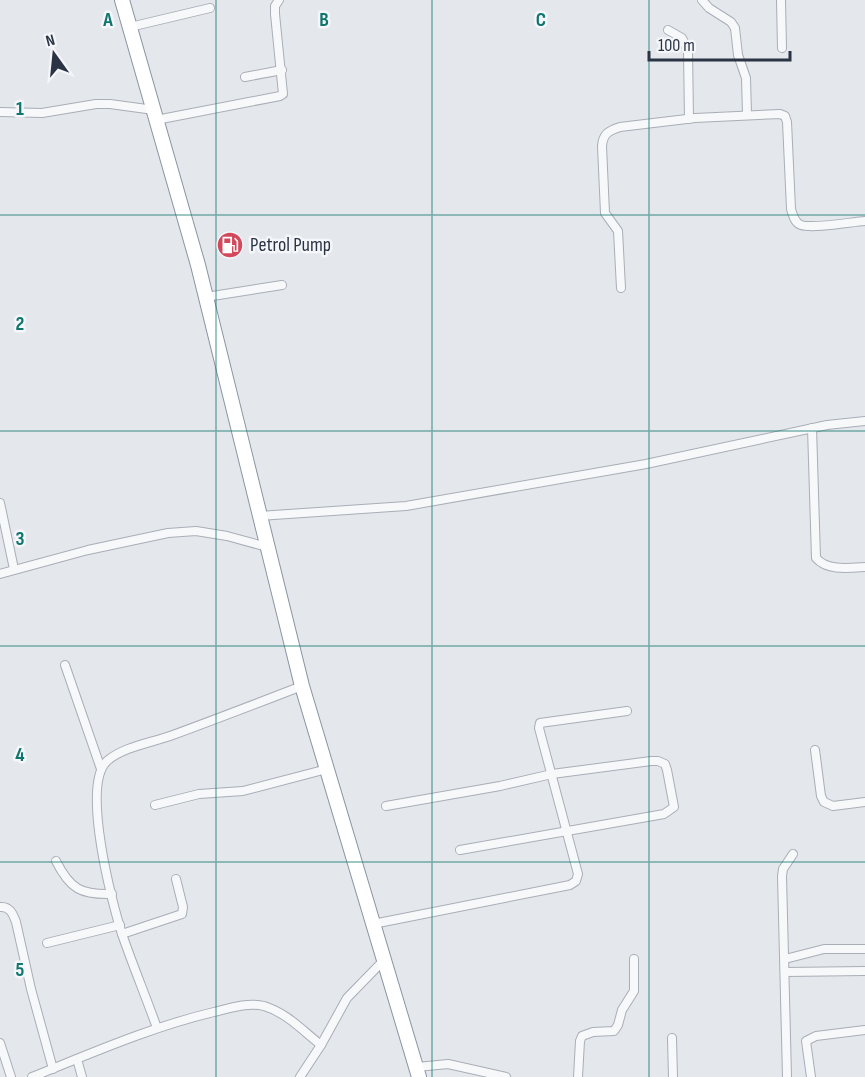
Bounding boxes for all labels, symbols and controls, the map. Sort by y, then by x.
text: A [102,8,113,32]
text: B [319,8,329,32]
text: C [536,8,546,32]
north arrow [24,24,84,84]
scale bar [649,24,790,62]
text: N [44,31,57,51]
text: 100 m [658,35,695,56]
text: 1 [16,97,24,121]
fuel station icon: Petrol Pump [215,230,245,260]
place label: Petrol Pump [250,233,331,257]
text: 2 [16,312,24,336]
text: 3 [16,527,25,551]
text: 4 [15,743,25,767]
text: 5 [16,958,25,982]

